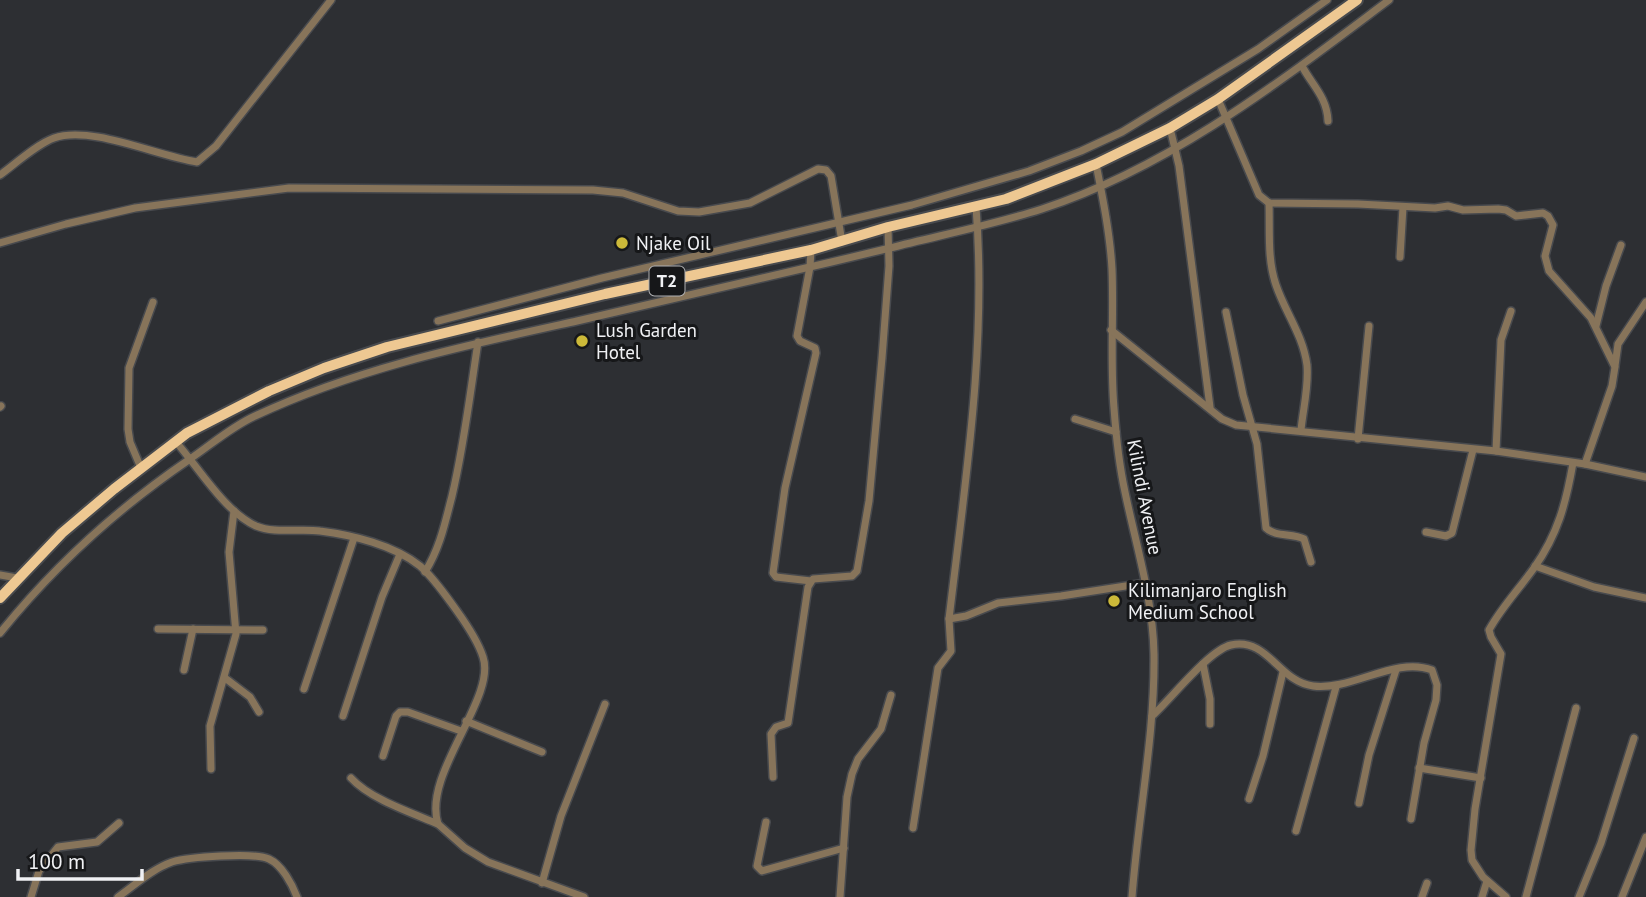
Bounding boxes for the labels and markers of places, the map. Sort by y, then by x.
place label: Njake Oil [636,231,711,255]
marker: Njake Oil [614,235,630,251]
place label: Lush Garden Hotel [596,318,697,364]
marker: Lush Garden Hotel [574,333,590,349]
place label: Kilimanjaro English Medium School [1128,578,1287,624]
marker: Kilimanjaro English Medium School [1106,593,1122,609]

